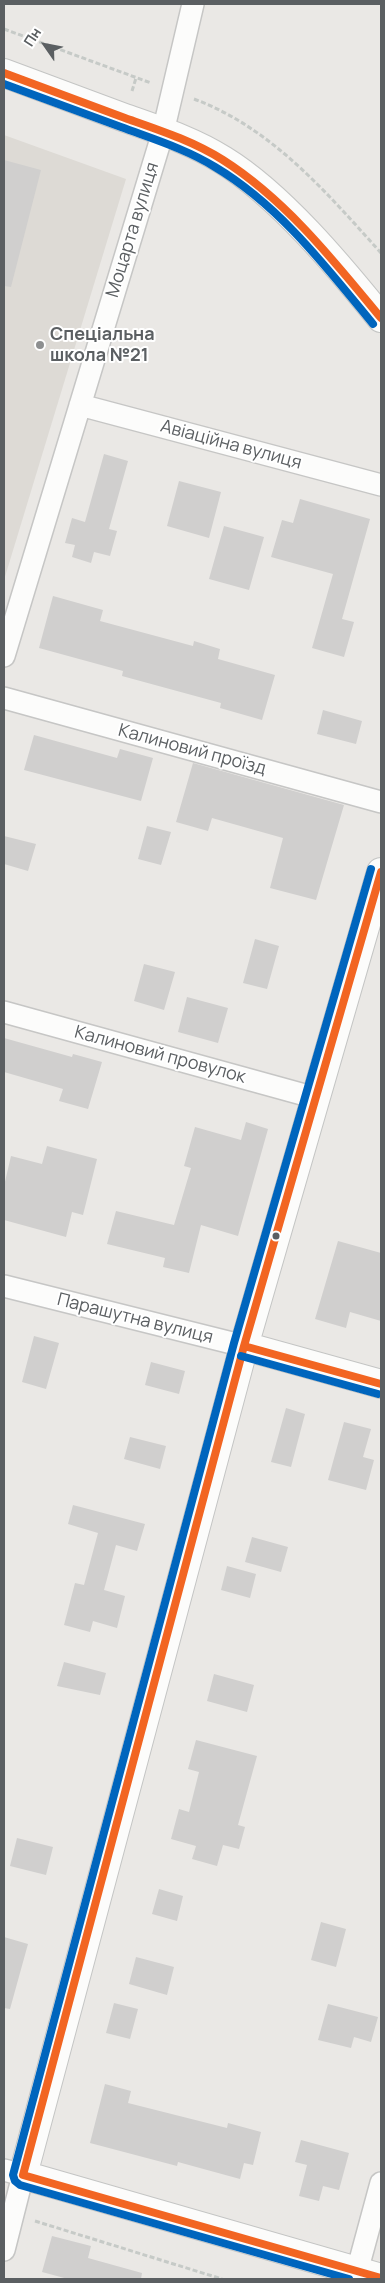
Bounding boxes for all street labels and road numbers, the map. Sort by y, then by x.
street label: Моцарта вулиця [102,160,164,300]
street label: Авіаційна вулиця [158,416,304,474]
street label: Калиновий проїзд [116,720,268,780]
street label: Калиновий провулок [72,1022,248,1088]
street label: Парашутна вулиця [55,1289,215,1349]

